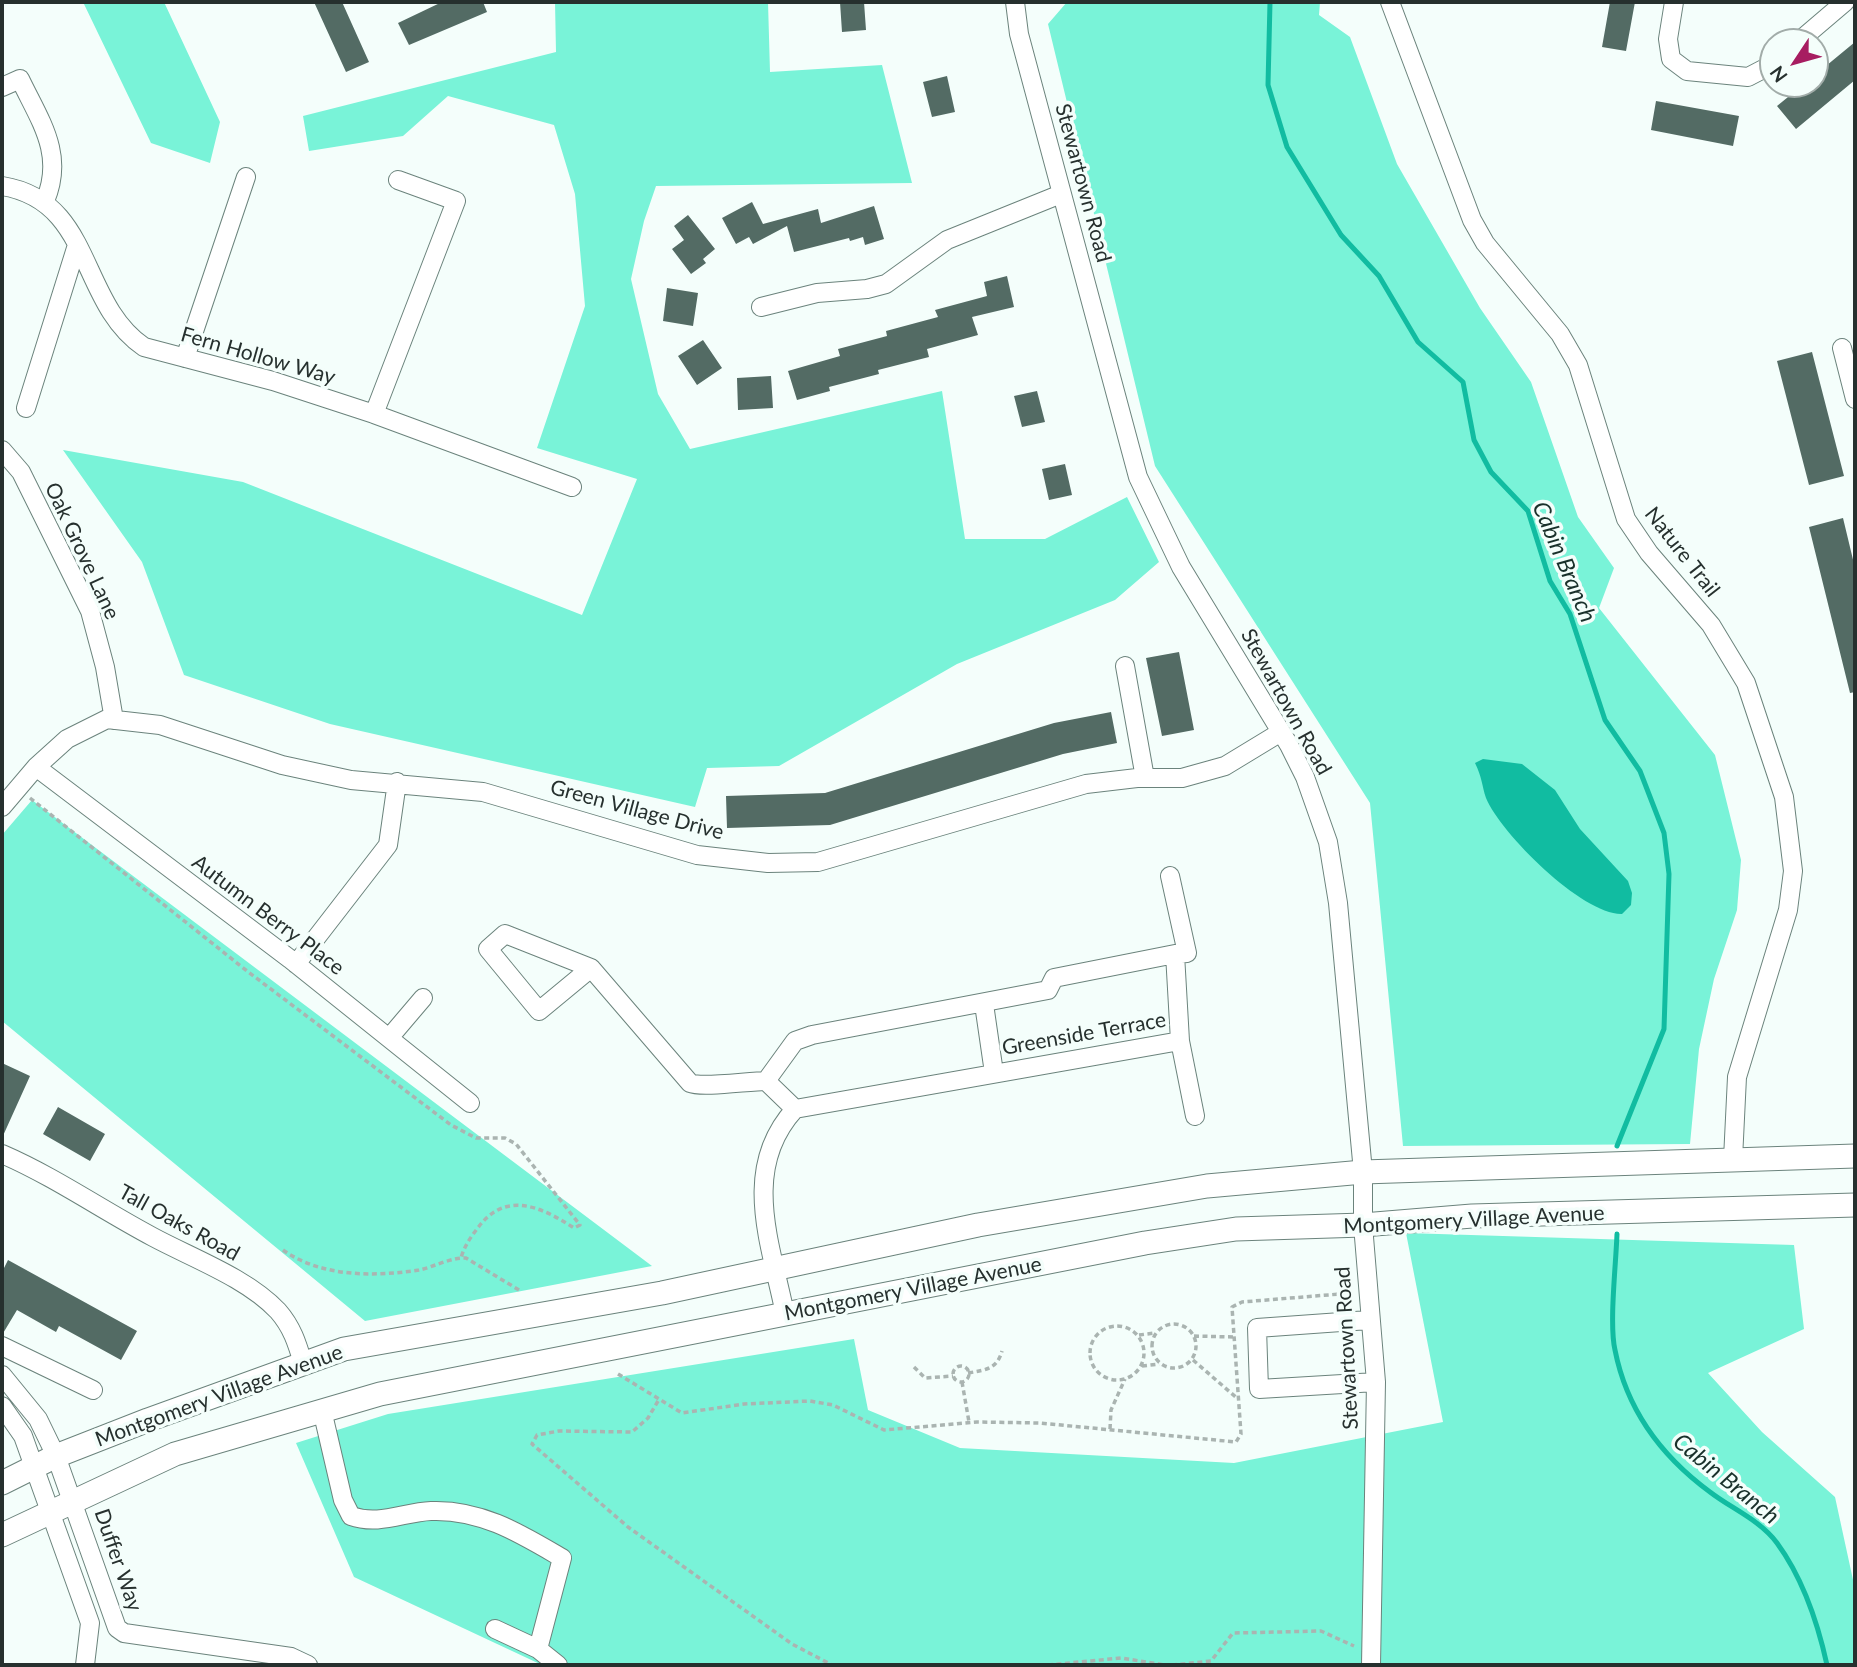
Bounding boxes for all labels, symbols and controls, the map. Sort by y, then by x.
north arrow [1759,28,1829,98]
text: N [1765,62,1792,87]
street label: Stewartown Road [1050,101,1116,265]
street label: Fern Hollow Way [178,322,338,390]
street label: Oak Grove Lane [39,479,125,623]
water label: Cabin Branch [1526,498,1602,626]
street label: Nature Trail [1639,502,1725,602]
street label: Stewartown Road [1235,625,1337,779]
street label: Green Village Drive [548,775,726,845]
street label: Autumn Berry Place [187,850,349,980]
street label: Greenside Terrace [1000,1007,1168,1061]
street label: Tall Oaks Road [114,1179,244,1267]
street label: Montgomery Village Avenue [1343,1201,1605,1239]
street label: Montgomery Village Avenue [782,1252,1044,1326]
street label: Stewartown Road [1330,1266,1364,1430]
street label: Montgomery Village Avenue [92,1339,346,1453]
water label: Cabin Branch [1667,1428,1785,1530]
street label: Duffer Way [89,1505,147,1615]

